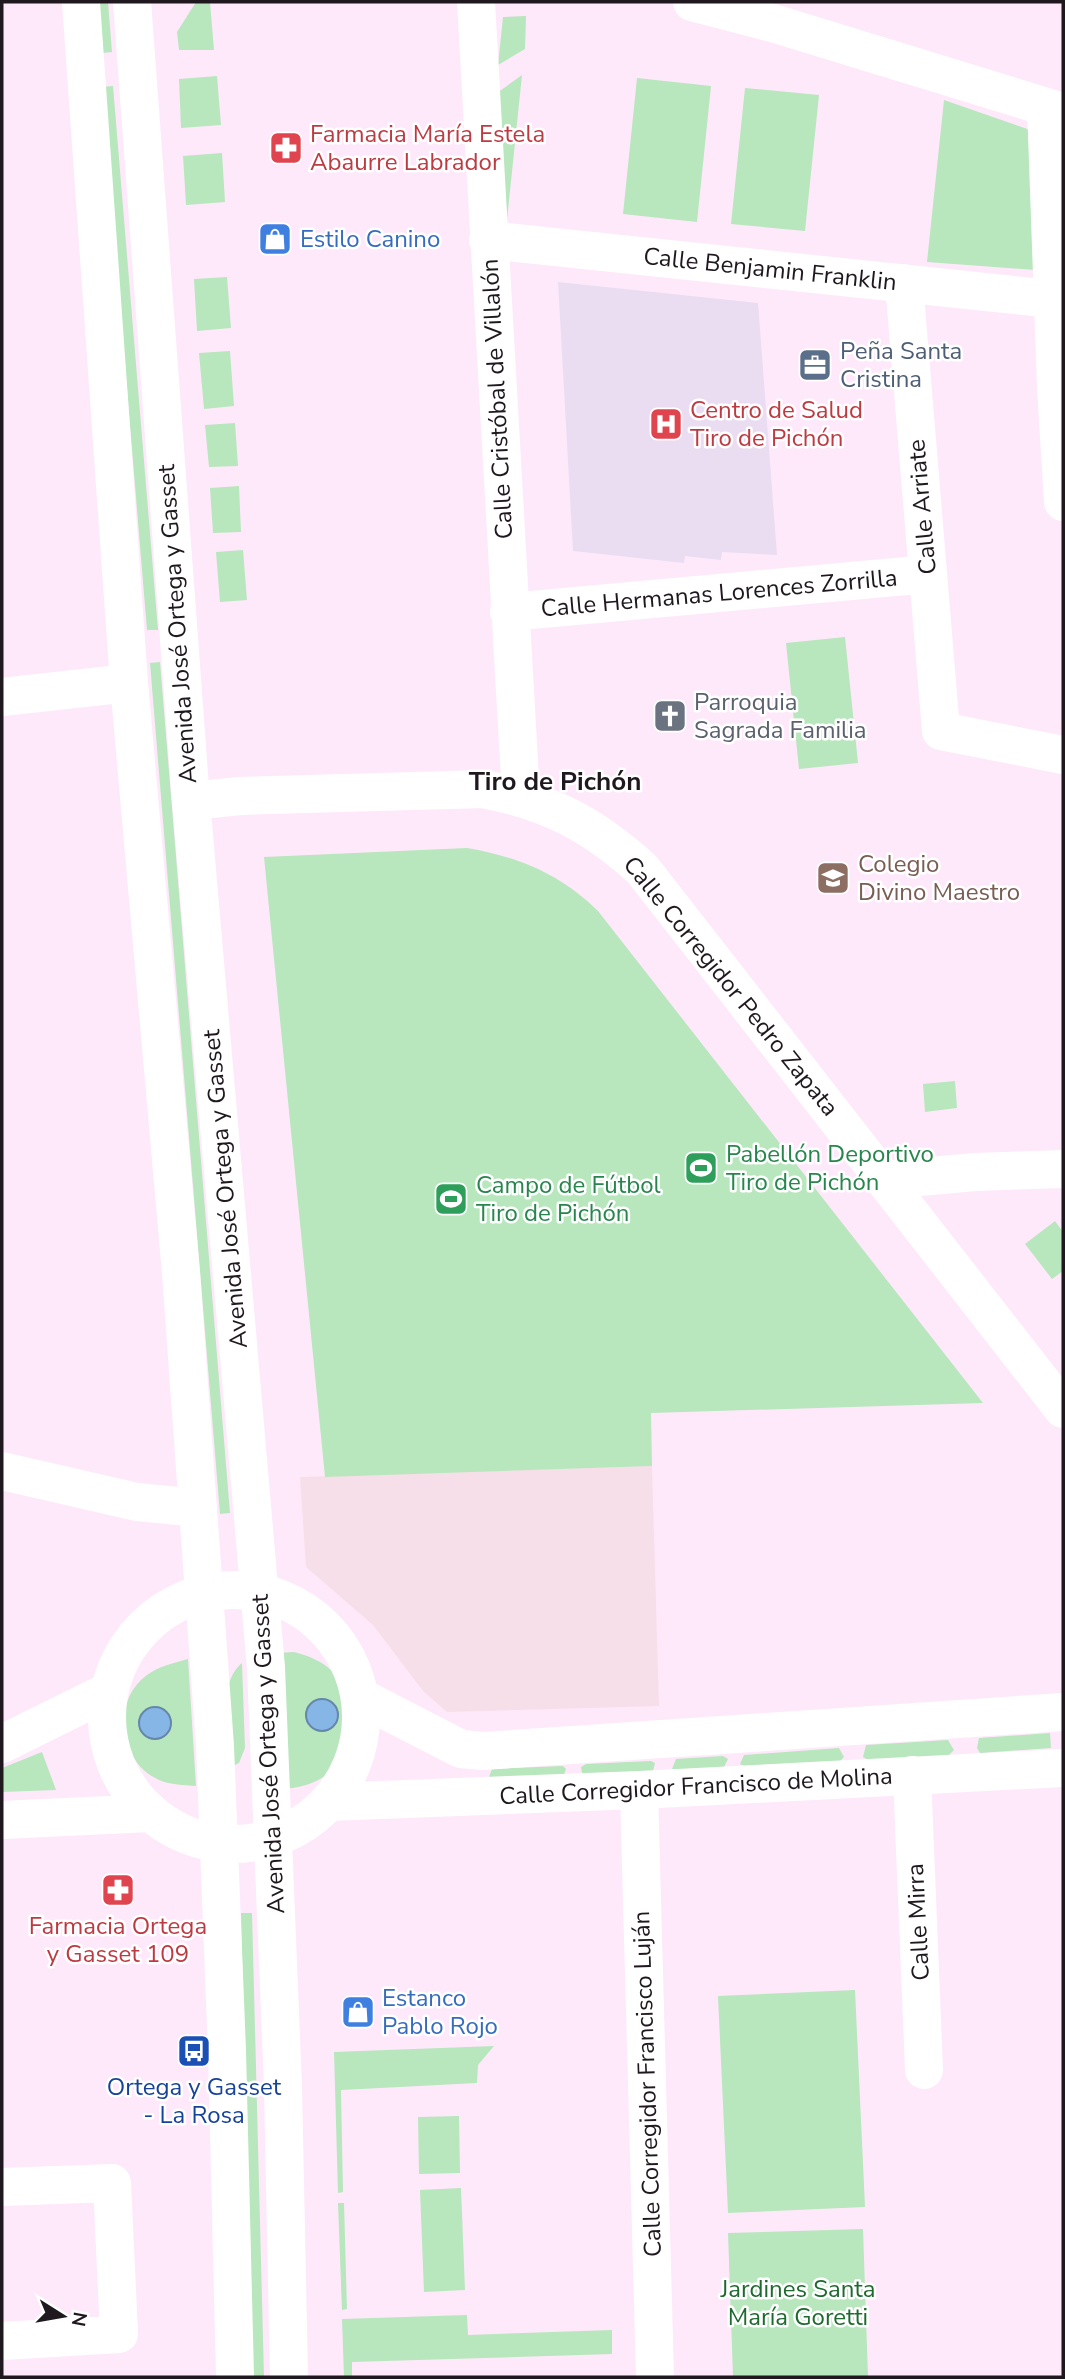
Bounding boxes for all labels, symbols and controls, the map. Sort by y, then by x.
place label: Farmacia María Estela Abaurre Labrador [310,118,545,178]
pharmacy icon: Farmacia María Estela Abaurre Labrador [267,129,305,167]
shop icon: Estilo Canino [256,220,294,258]
place label: Estilo Canino [300,223,440,255]
street label: Calle Benjamin Franklin [642,240,898,298]
street label: Calle Cristóbal de Villalón [474,258,520,540]
place label: Peña Santa Cristina [840,335,962,395]
office icon: Peña Santa Cristina [796,346,834,384]
place label: Centro de Salud Tiro de Pichón [690,394,863,454]
hospital icon: Centro de Salud Tiro de Pichón [647,405,685,443]
street label: Calle Arriate [900,438,944,576]
street label: Avenida José Ortega y Gasset [150,463,204,785]
street label: Calle Hermanas Lorences Zorrilla [539,561,899,625]
place label: Parroquia Sagrada Familia [694,686,867,746]
church icon: Parroquia Sagrada Familia [651,697,689,735]
district label: Tiro de Pichón [469,764,641,799]
place label: Colegio Divino Maestro [858,848,1020,908]
street label: Calle Corregidor Pedro Zapata [616,849,846,1123]
school or university icon: Colegio Divino Maestro [814,859,852,897]
street label: Avenida José Ortega y Gasset [195,1028,255,1350]
place label: Pabellón Deportivo Tiro de Pichón [726,1138,934,1198]
sports icon: Pabellón Deportivo Tiro de Pichón [682,1149,720,1187]
place label: Campo de Fútbol Tiro de Pichón [476,1169,661,1229]
sports icon: Campo de Fútbol Tiro de Pichón [432,1180,470,1218]
street label: Avenida José Ortega y Gasset [244,1593,292,1915]
street label: Calle Corregidor Francisco de Molina [499,1760,893,1812]
street label: Calle Mirra [899,1863,937,1981]
pharmacy icon: Farmacia Ortega y Gasset 109 [99,1871,137,1909]
place label: Farmacia Ortega y Gasset 109 [29,1910,207,1970]
street label: Calle Corregidor Francisco Luján [625,1910,669,2258]
place label: Estanco Pablo Rojo [382,1982,498,2042]
shop icon: Estanco Pablo Rojo [339,1993,377,2031]
bus stop icon: Ortega y Gasset - La Rosa [175,2032,213,2070]
place label: Ortega y Gasset - La Rosa [107,2071,282,2131]
park label: Jardines Santa María Goretti [720,2273,875,2333]
north arrow [28,2281,98,2351]
text: N [65,2310,93,2329]

